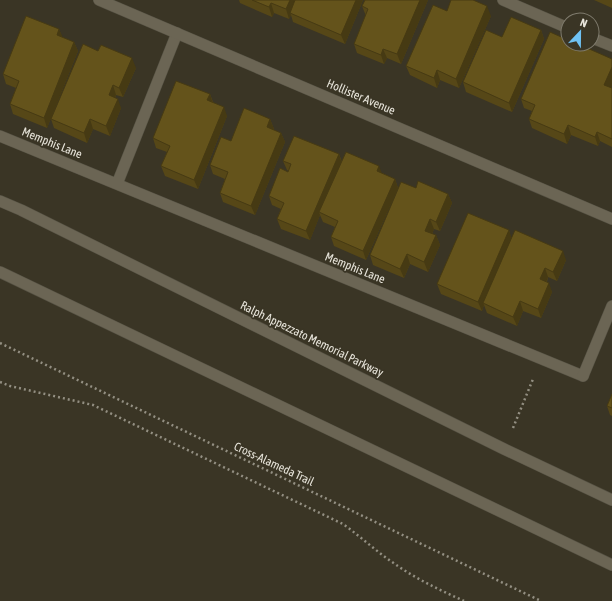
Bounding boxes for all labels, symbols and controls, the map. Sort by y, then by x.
north arrow [560,12,600,52]
text: N [578,16,589,30]
street label: Hollister Avenue [325,76,397,118]
street label: Memphis Lane [20,125,84,161]
street label: Memphis Lane [323,250,387,286]
street label: Ralph Appezzato Memorial Parkway [238,298,386,380]
street label: Cross-Alameda Trail [232,439,317,489]

